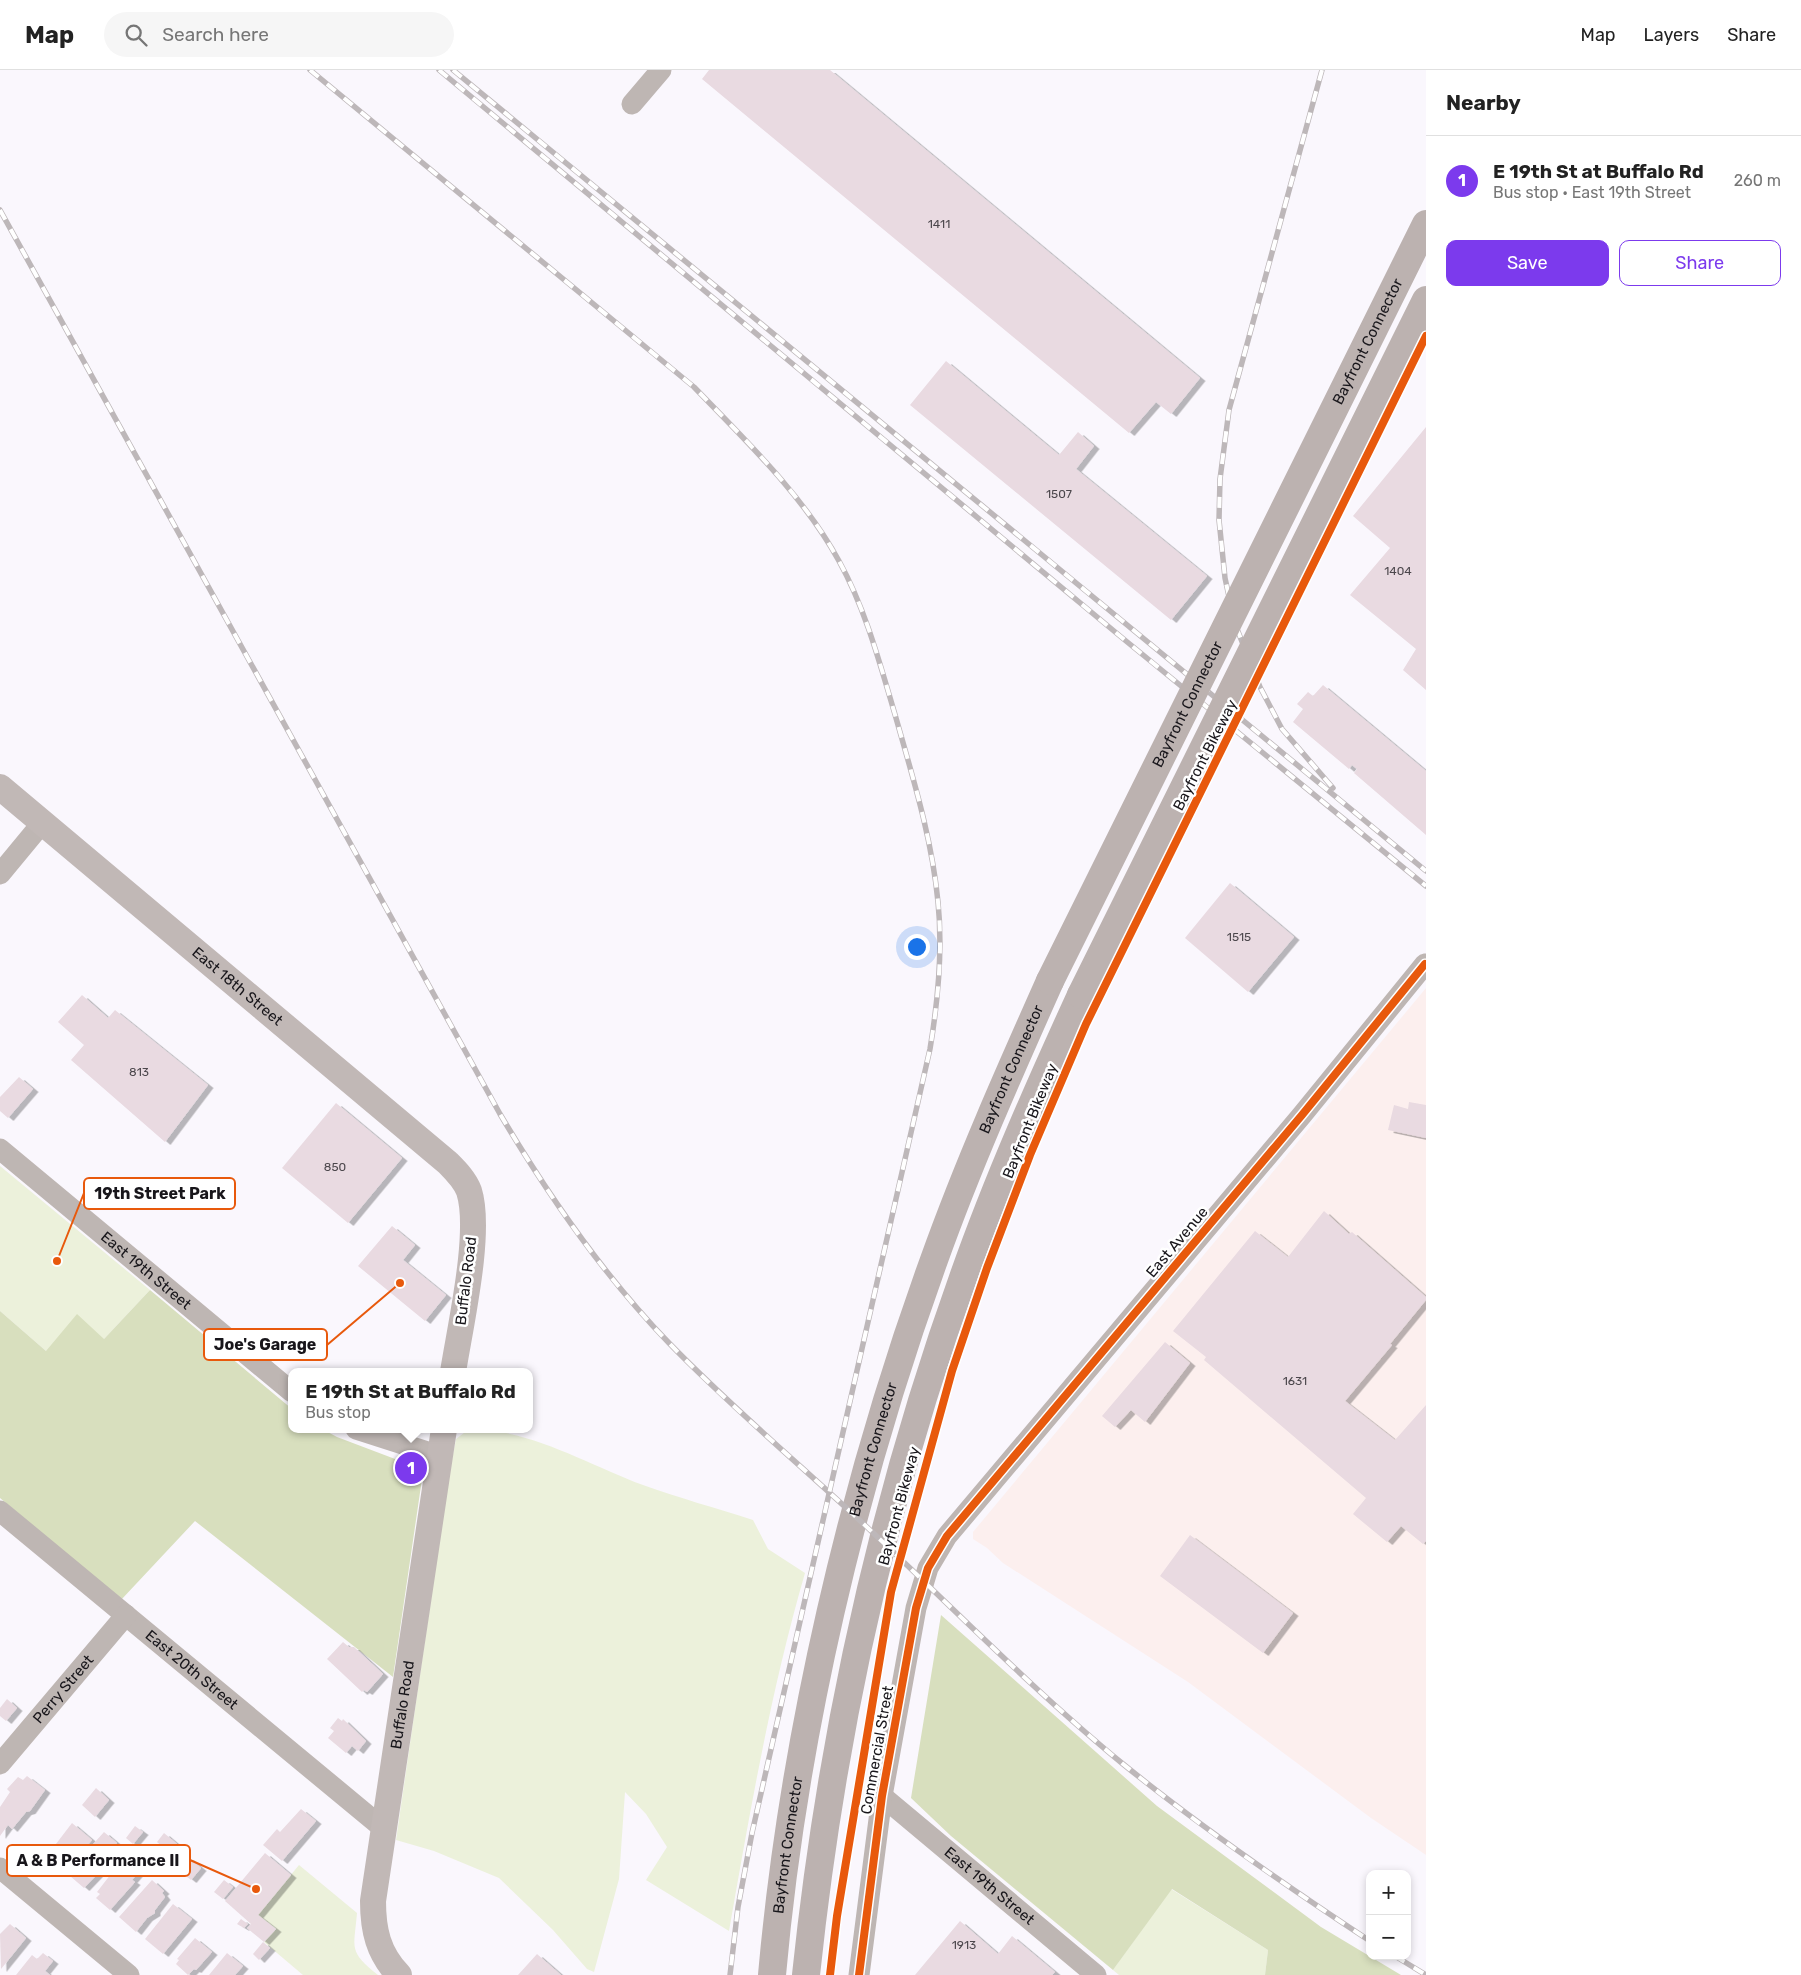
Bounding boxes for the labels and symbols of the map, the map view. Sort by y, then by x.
house number: 1411 [928,217,950,231]
street label: Bayfront Connector [1329,275,1407,408]
house number: 1507 [1046,487,1072,501]
house number: 1404 [1384,564,1412,578]
street label: Bayfront Connector [1149,638,1226,770]
street label: Bayfront Bikeway [1169,696,1241,814]
house number: 1515 [1227,930,1251,944]
your location [904,934,930,960]
street label: East 18th Street [189,943,286,1029]
street label: Bayfront Connector [975,1002,1047,1136]
street label: Bayfront Bikeway [999,1061,1061,1181]
house number: 813 [129,1065,149,1079]
house number: 850 [324,1160,346,1174]
callout: 19th Street Park [84,1178,235,1209]
text: 19th Street Park [94,1184,226,1203]
street label: East Avenue [1142,1203,1212,1281]
street label: East 19th Street [97,1228,195,1313]
street label: Buffalo Road [452,1236,480,1326]
callout: Joe's Garage [204,1329,327,1360]
text: Joe's Garage [214,1335,316,1354]
house number: 1631 [1283,1374,1307,1388]
street label: Bayfront Connector [845,1380,901,1518]
street label: Bayfront Bikeway [874,1445,924,1567]
pin: 1 [395,1449,427,1487]
street label: East 20th Street [142,1626,242,1714]
street label: Perry Street [29,1651,97,1727]
street label: Buffalo Road [387,1659,418,1750]
street label: Commercial Street [857,1684,897,1816]
street label: Bayfront Connector [769,1775,807,1915]
street label: East 19th Street [941,1843,1038,1929]
callout: A & B Performance II [7,1845,190,1876]
text: A & B Performance II [16,1851,180,1870]
house number: 1913 [952,1938,976,1952]

